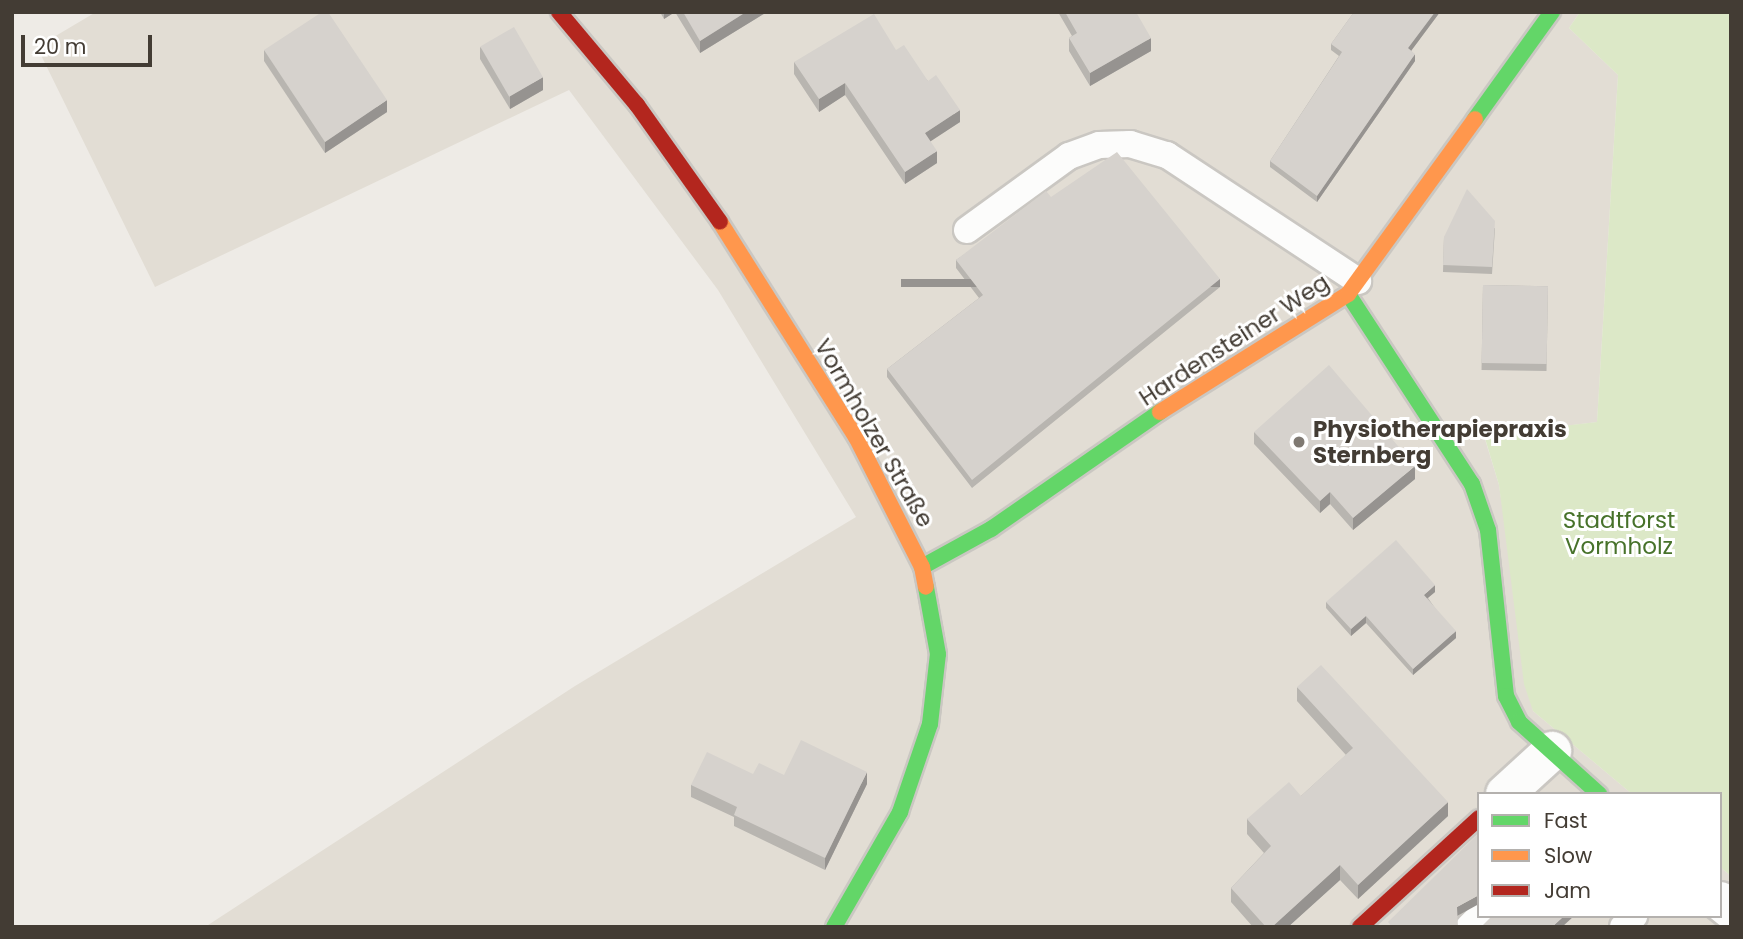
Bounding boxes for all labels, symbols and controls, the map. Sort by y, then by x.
scale bar [24,21,156,65]
text: 20 m [34,32,87,61]
street label: Hardensteiner Weg [1134,268,1334,412]
street label: Vormholzer Straße [809,334,939,532]
place label: Physiotherapiepraxis Sternberg [1313,415,1567,469]
marker: Physiotherapiepraxis Sternberg [1291,434,1307,450]
park label: Stadtforst Vormholz [1563,506,1675,560]
legend [1477,792,1722,918]
text: Fast [1544,806,1587,835]
text: Slow [1544,841,1592,870]
text: Jam [1544,876,1591,905]

